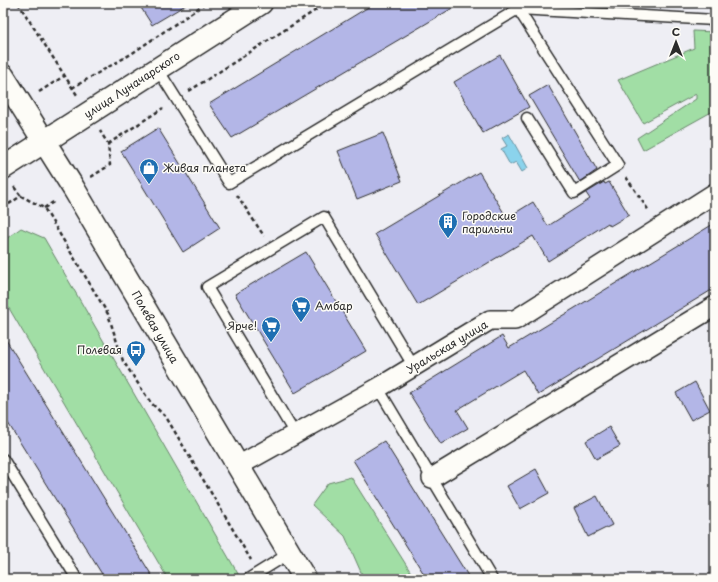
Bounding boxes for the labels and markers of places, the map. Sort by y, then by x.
shop icon: Живая планета [138,157,160,185]
place label: Живая планета [163,159,247,176]
place label: Городские парильни [462,207,516,237]
building icon: Городские парильни [437,211,459,239]
supermarket icon: Амбар [290,295,312,323]
place label: Амбар [315,297,353,314]
supermarket icon: Ярче! [260,315,282,343]
place label: Ярче! [226,317,257,334]
bus stop icon: Полевая [125,339,147,367]
place label: Полевая [77,341,122,358]

